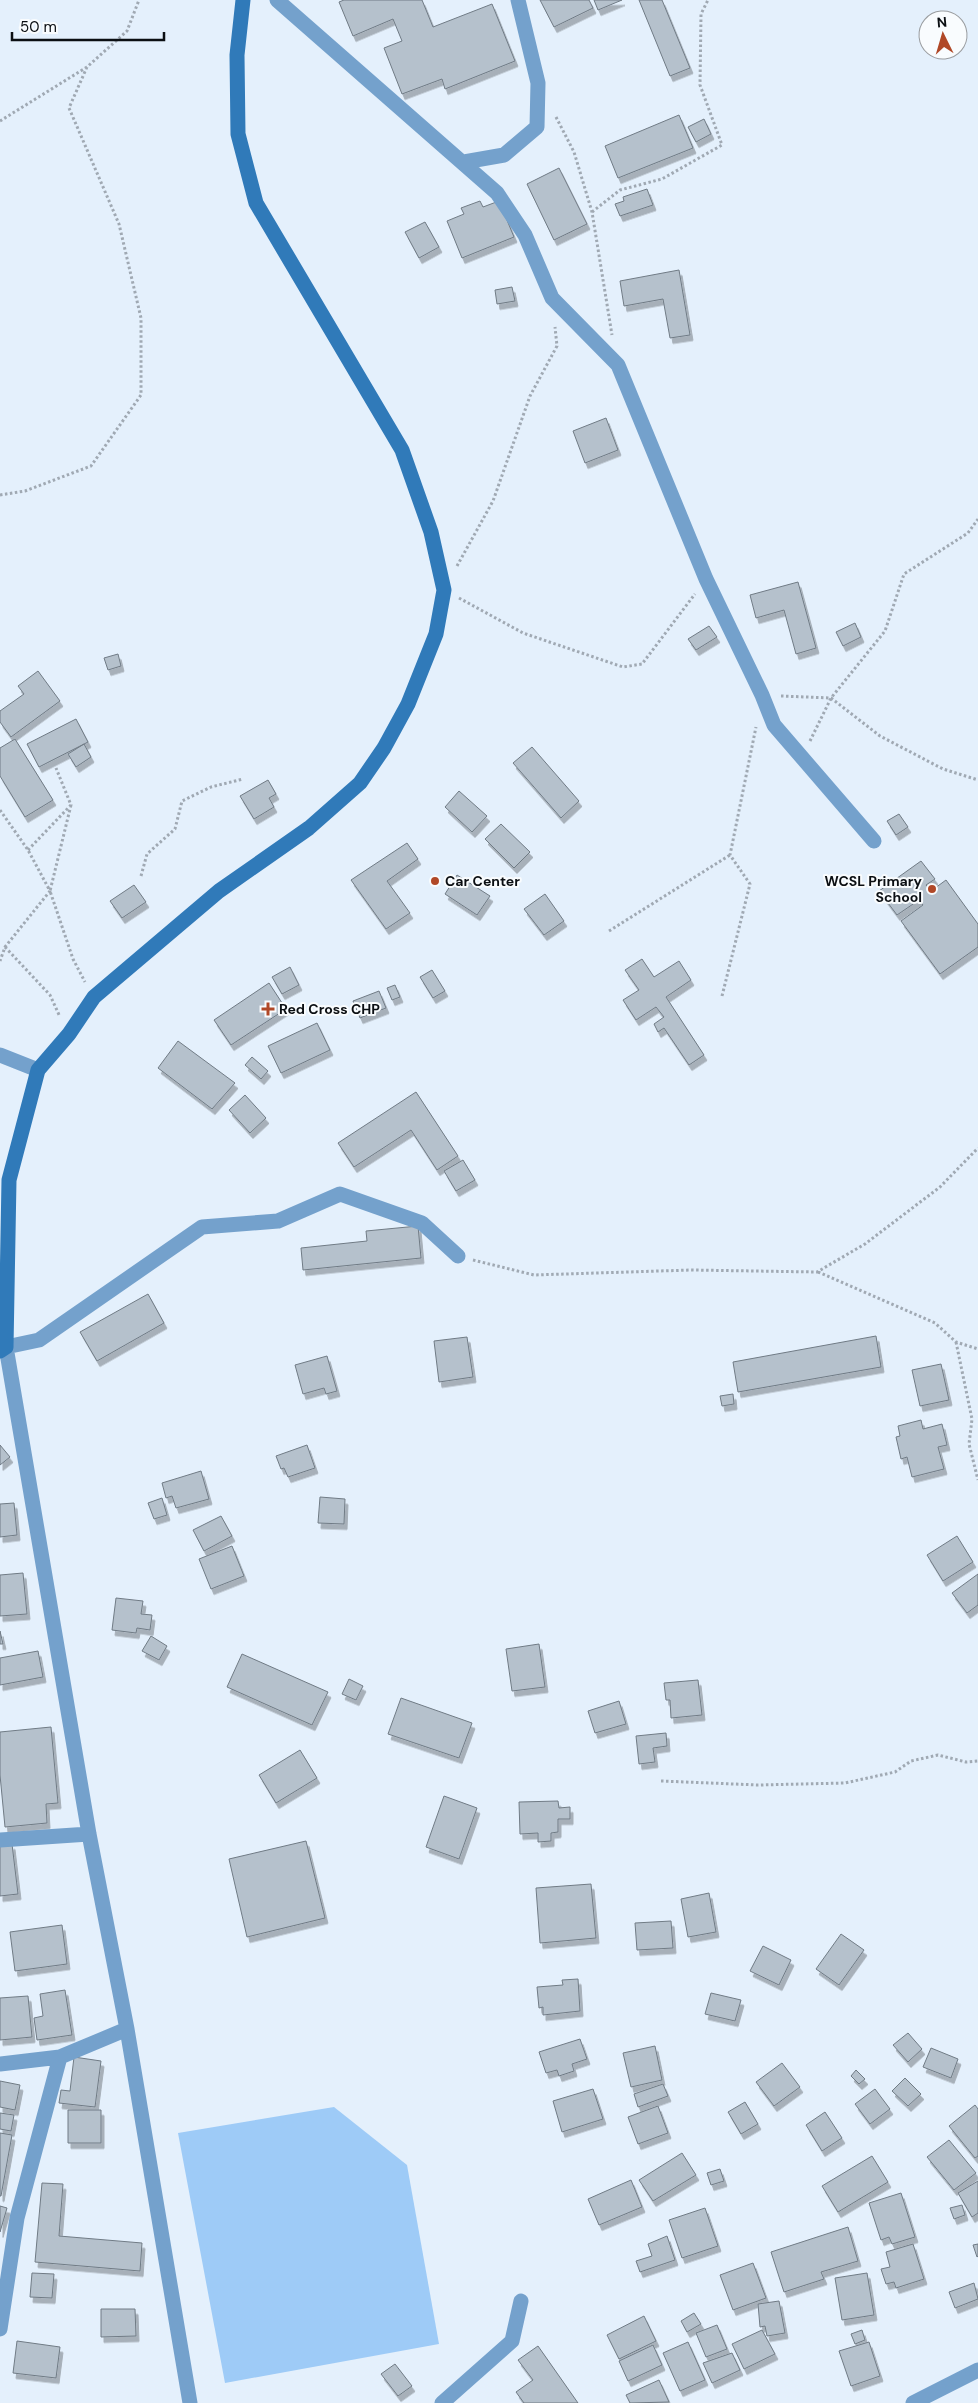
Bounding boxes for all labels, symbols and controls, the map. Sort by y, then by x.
scale bar [12,10,165,42]
north arrow [918,10,968,60]
text: N [936,13,948,31]
text: 50 m [20,17,57,37]
place label: Car Center [445,872,520,890]
place label: WCSL Primary School [825,872,923,906]
marker: Car Center [429,875,441,887]
marker: WCSL Primary School [926,883,938,895]
place label: Red Cross CHP [279,1000,380,1018]
marker: Red Cross CHP [261,1002,275,1016]

